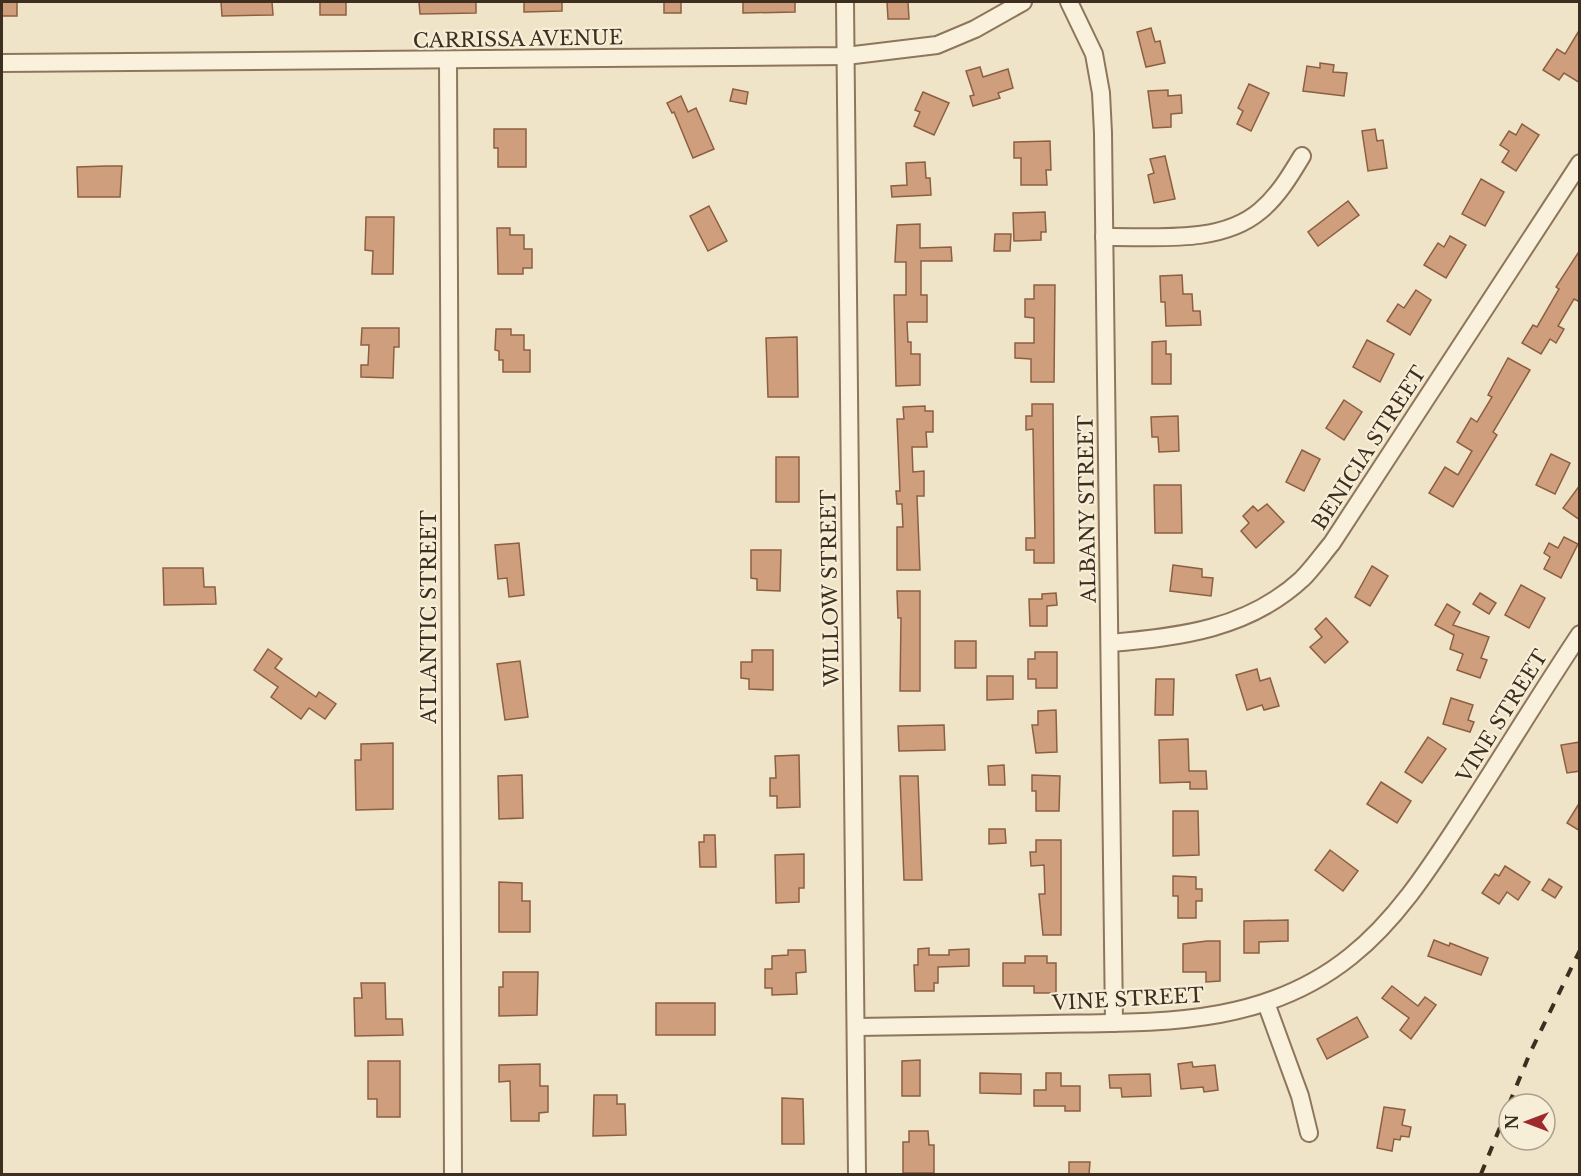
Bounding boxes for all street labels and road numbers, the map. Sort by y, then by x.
street label: CARRISSA AVENUE [413,25,623,53]
street label: BENICIA STREET [1307,362,1431,534]
street label: ALBANY STREET [1073,415,1101,604]
street label: WILLOW STREET [816,489,844,688]
street label: ATLANTIC STREET [417,510,441,725]
street label: VINE STREET [1451,645,1552,788]
street label: VINE STREET [1050,983,1205,1015]

